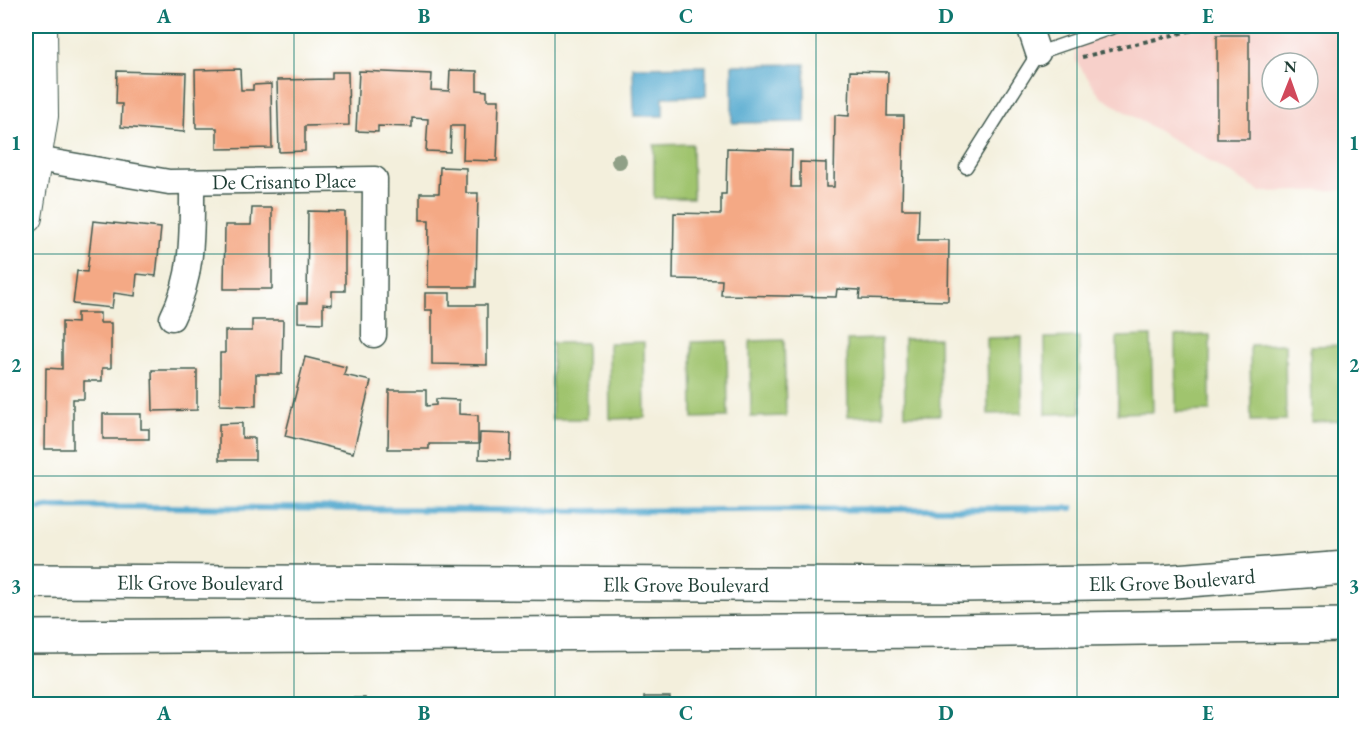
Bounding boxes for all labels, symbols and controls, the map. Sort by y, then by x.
text: A [156,3,172,29]
text: B [418,3,430,29]
text: C [679,3,693,29]
text: D [938,3,954,29]
text: E [1202,3,1214,29]
north arrow [1260,51,1320,111]
text: N [1284,56,1297,77]
text: 1 [11,130,21,156]
text: 1 [1349,130,1359,156]
street label: De Crisanto Place [212,166,356,195]
text: 2 [11,352,22,378]
text: 2 [1349,352,1360,378]
street label: Elk Grove Boulevard [1089,561,1256,597]
street label: Elk Grove Boulevard [117,568,284,596]
street label: Elk Grove Boulevard [603,570,770,598]
text: 3 [11,573,21,599]
text: 3 [1349,573,1359,599]
text: A [156,700,172,726]
text: B [418,700,430,726]
text: C [679,700,693,726]
text: D [938,700,954,726]
text: E [1202,700,1214,726]

